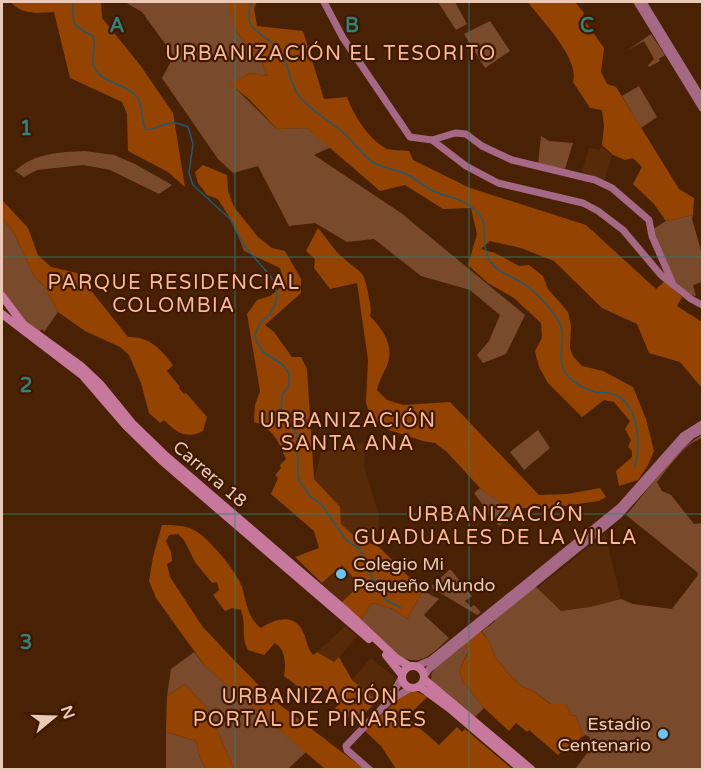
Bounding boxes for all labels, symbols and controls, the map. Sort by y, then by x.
text: A [110,14,125,38]
text: B [345,14,359,38]
text: C [580,14,594,38]
district label: URBANIZACIÓN EL TESORITO [165,41,497,66]
text: 1 [20,117,32,141]
district label: PARQUE RESIDENCIAL COLOMBIA [48,271,300,318]
text: 2 [20,374,32,398]
district label: URBANIZACIÓN SANTA ANA [259,408,437,456]
street label: Carrera 18 [169,436,251,512]
district label: URBANIZACIÓN GUADUALES DE LA VILLA [354,502,638,550]
place label: Colegio Mi Pequeño Mundo [353,553,496,596]
marker: Colegio Mi Pequeño Mundo [334,567,348,581]
text: 3 [20,631,32,655]
district label: URBANIZACIÓN PORTAL DE PINARES [193,684,427,732]
north arrow [24,687,84,747]
text: N [56,703,79,722]
place label: Estadio Centenario [558,713,651,756]
marker: Estadio Centenario [656,727,670,741]

